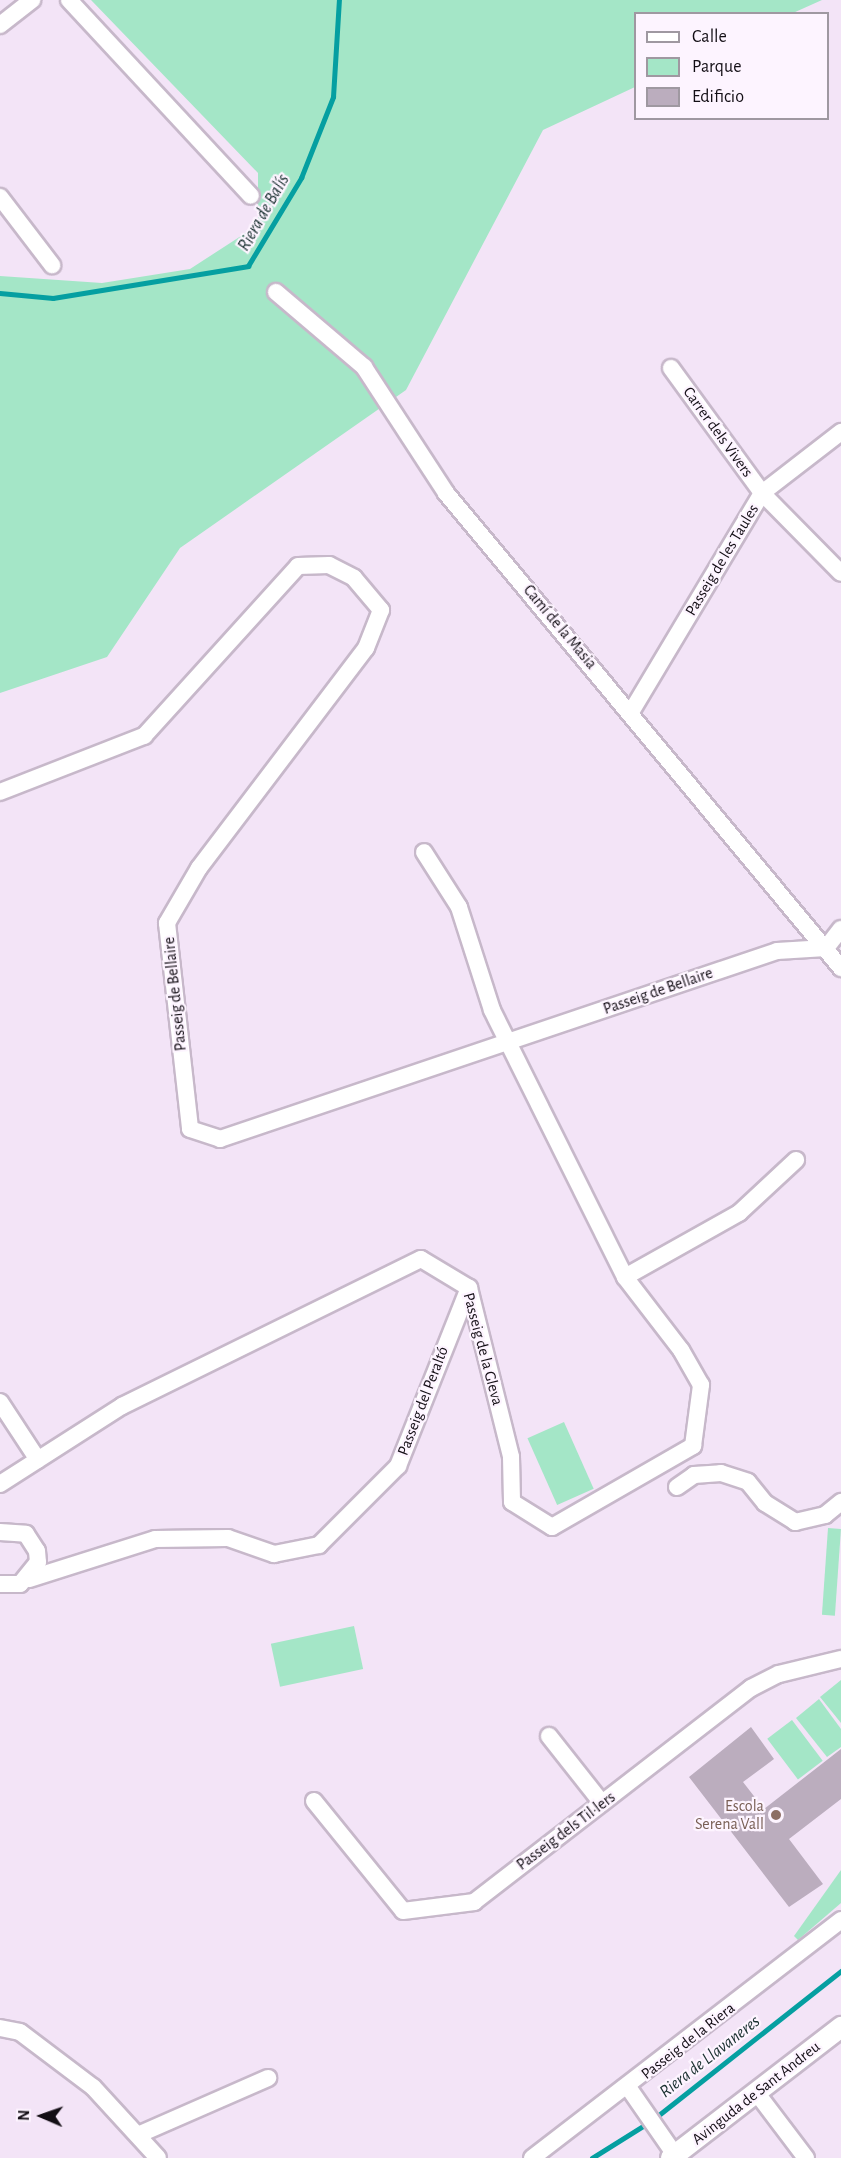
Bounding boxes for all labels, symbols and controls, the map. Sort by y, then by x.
legend [634,12,829,120]
text: Calle [692,28,727,46]
text: Parque [692,58,741,76]
text: Edificio [692,88,744,106]
water label: Riera de Balís [233,171,295,255]
street label: Carrer dels Vivers [679,383,757,481]
street label: Passeig de les Taules [681,501,763,619]
street label: Camí de la Masia [519,581,601,673]
street label: Passeig de Bellaire [159,936,191,1052]
street label: Passeig de Bellaire [601,963,715,1019]
street label: Passeig de la Gleva [459,1291,507,1407]
street label: Passeig del Peraltó [393,1344,453,1458]
street label: Passeig dels Til·lers [513,1788,619,1874]
place label: Escola Serena Vall [695,1796,764,1834]
marker: Escola Serena Vall [769,1808,783,1822]
street label: Passeig de la Riera [637,1998,739,2084]
water label: Riera de Llavaneres [655,2011,765,2103]
street label: Avinguda de Sant Andreu [688,2037,824,2149]
north arrow [12,2086,72,2146]
text: N [16,2110,32,2121]

